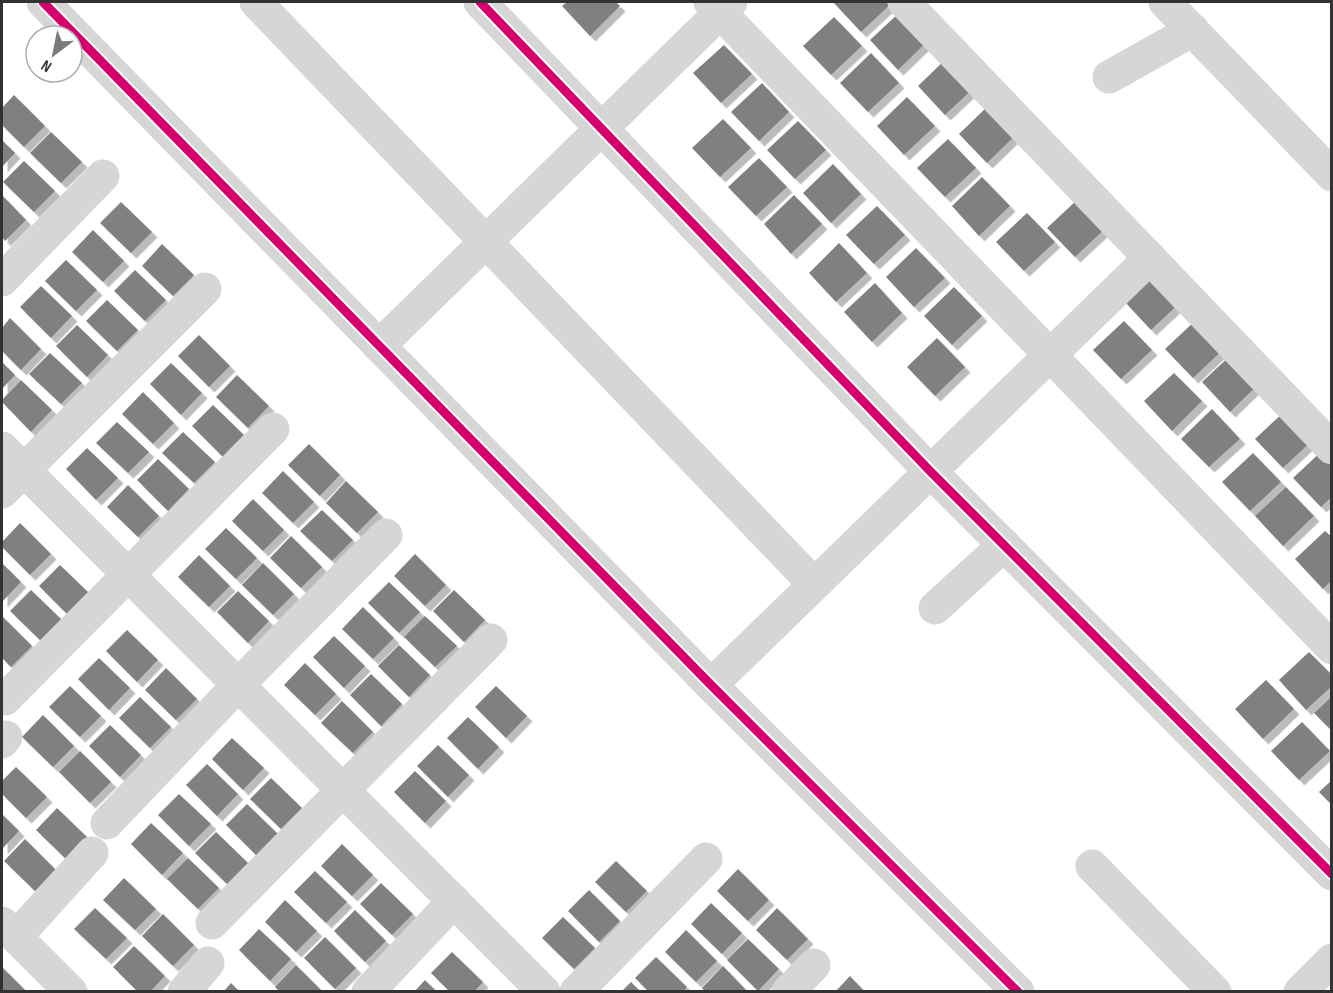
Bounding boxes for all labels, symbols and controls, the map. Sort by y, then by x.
north arrow [24,24,84,84]
text: N [38,55,56,76]

